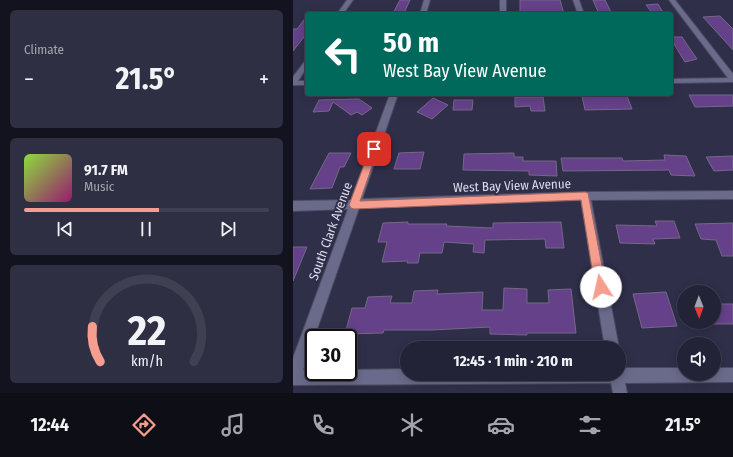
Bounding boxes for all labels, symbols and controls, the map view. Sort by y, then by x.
text: 50 m [383,26,439,59]
icon: left [317,28,369,80]
text: Climate [24,42,64,57]
text: West Bay View Avenue [383,60,546,82]
text: 21.5° [116,61,177,97]
text: − [24,66,34,93]
text: + [259,66,269,93]
pin [357,132,391,166]
icon: arrive [363,138,385,160]
text: 91.7 FM [84,161,128,179]
street label: West Bay View Avenue [453,176,571,195]
text: Music [84,179,114,194]
street label: South Clark Avenue [306,180,355,282]
icon: previous [54,218,76,240]
icon: pause [135,218,157,240]
icon: next [217,218,239,240]
position arrow [580,266,622,308]
north arrow [677,285,721,329]
map controls [677,285,721,381]
text: 22 [126,306,166,356]
speed limit sign: 30 [305,329,357,381]
button: sound [677,337,721,381]
text: 12:45 · 1 min · 210 m [453,352,573,370]
text: km/h [131,353,162,370]
icon: directions [130,411,158,439]
icon: music [219,411,247,439]
icon: phone [309,411,337,439]
icon: climate [398,411,426,439]
icon: car [487,411,515,439]
icon: filters [576,411,604,439]
text: 12:44 [31,414,69,436]
text: 21.5° [665,414,702,436]

